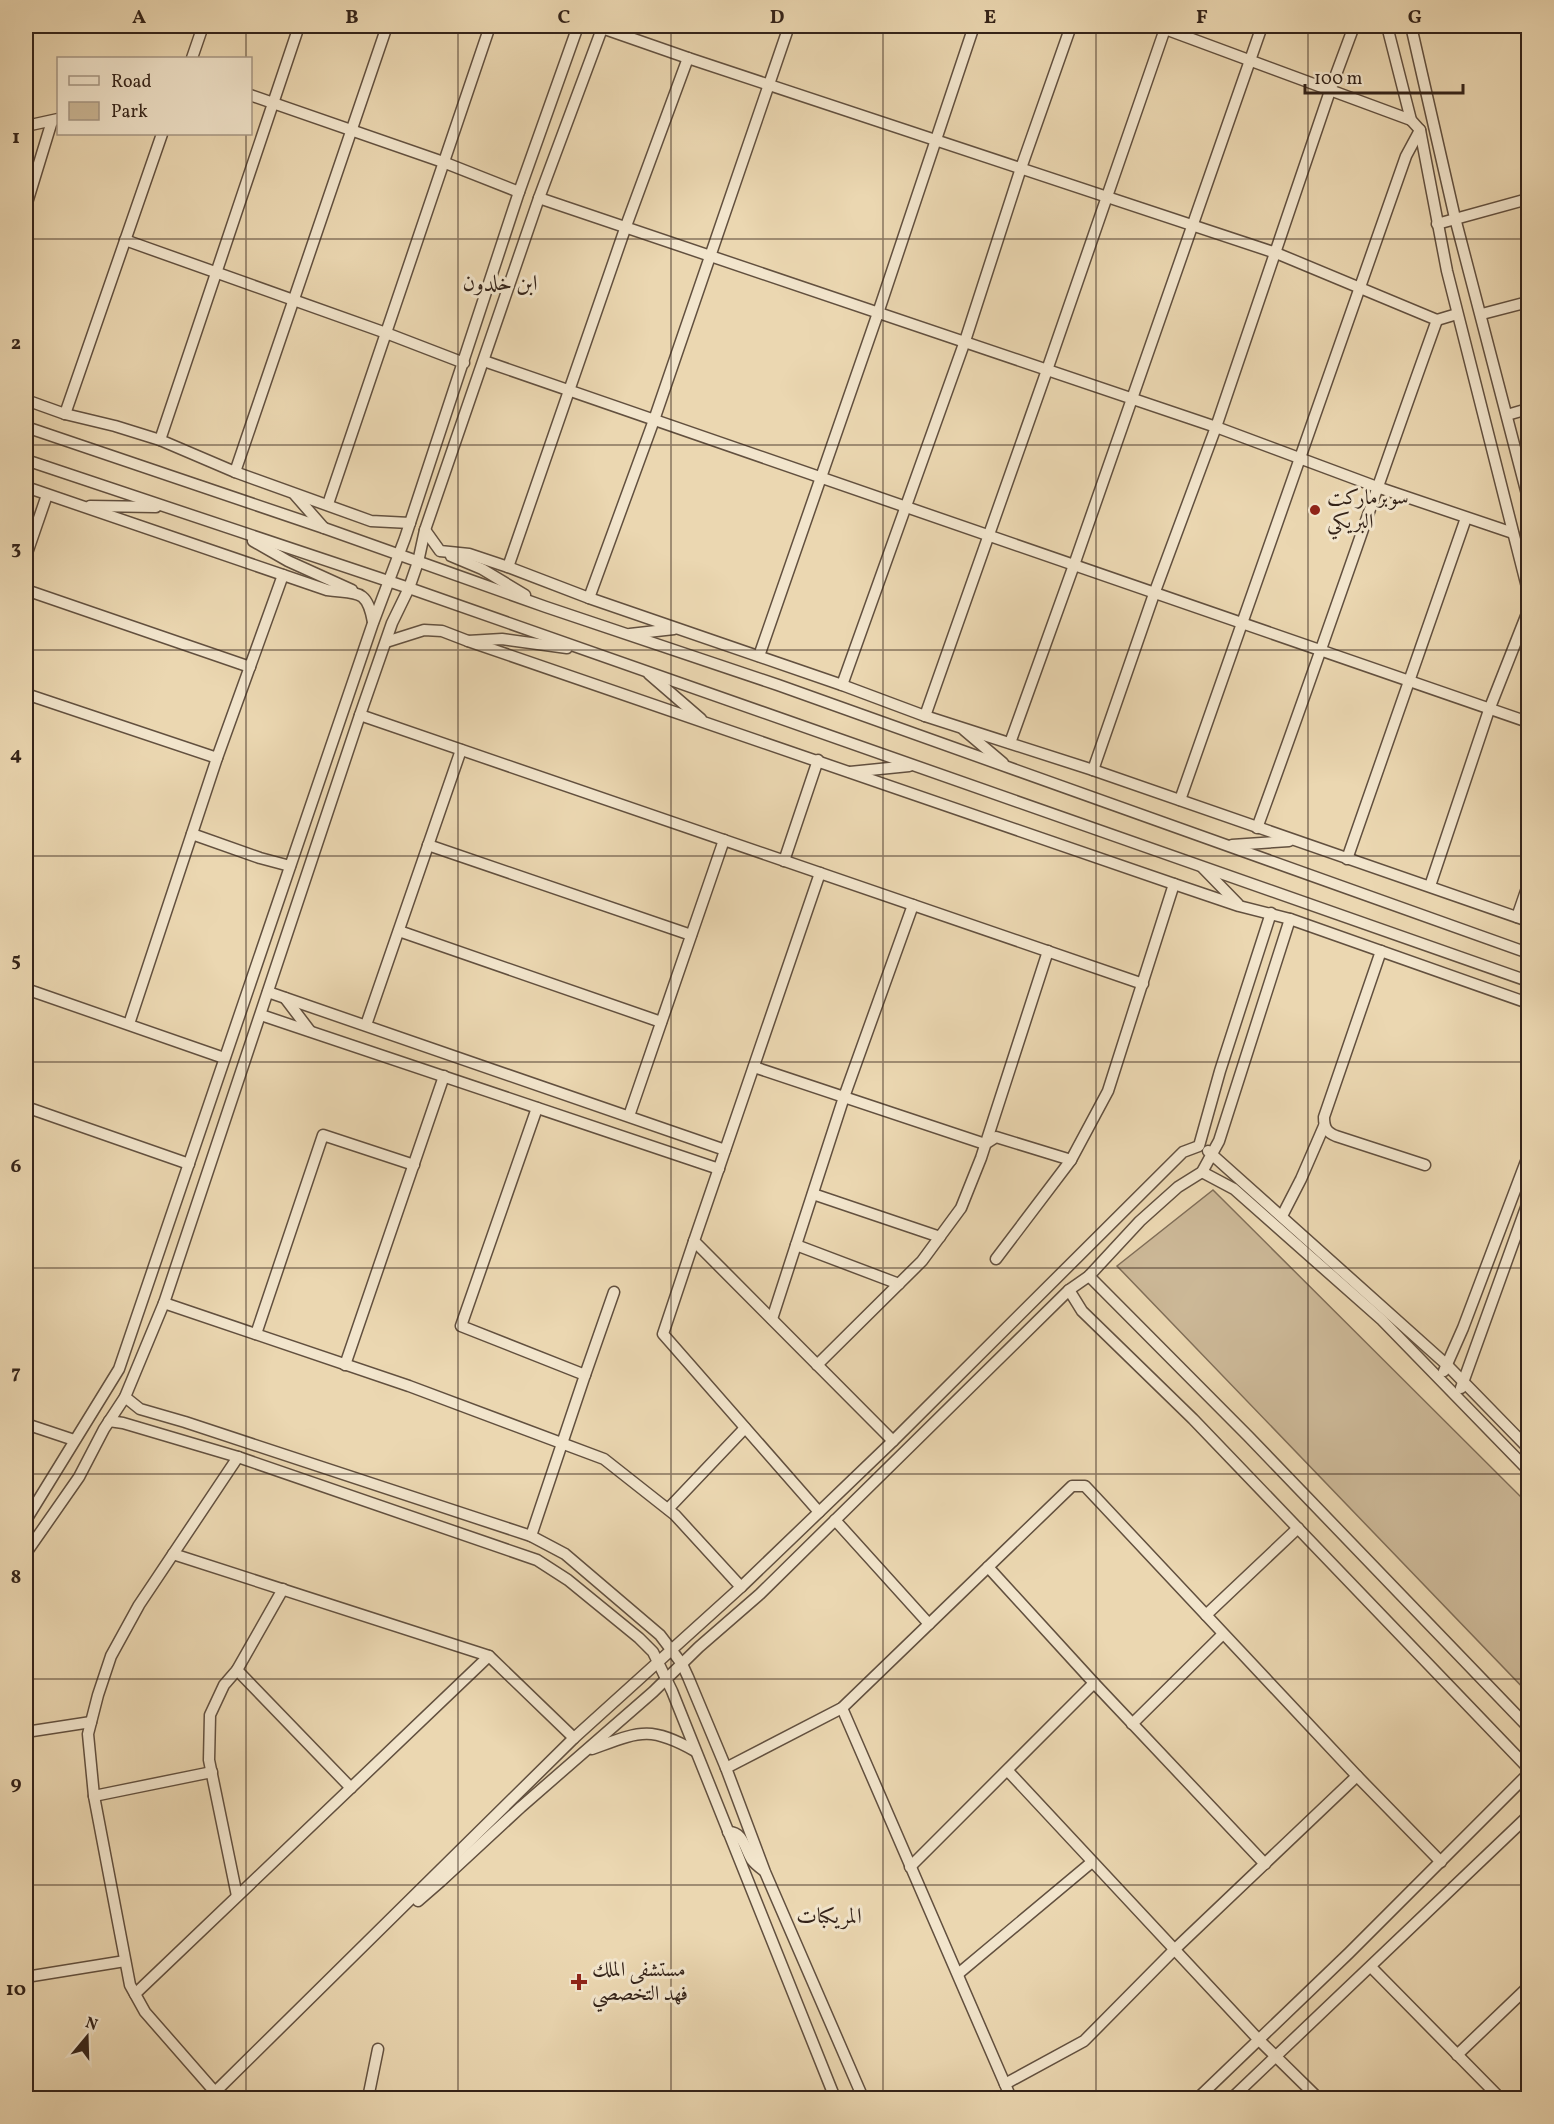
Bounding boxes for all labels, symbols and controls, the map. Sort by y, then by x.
text: A [132,4,146,32]
text: B [345,4,359,32]
text: C [558,4,571,32]
text: D [770,4,784,32]
text: E [984,4,996,32]
text: F [1196,4,1208,32]
text: G [1408,4,1422,32]
legend [57,57,252,135]
scale bar [1305,57,1462,95]
text: 100 m [1314,67,1363,92]
text: Road [111,70,152,95]
text: Park [111,100,148,125]
text: 1 [12,124,20,152]
district label: ابن خلدون [462,269,538,300]
text: 2 [11,330,21,358]
place label: سوبرماركت البريكي [1327,484,1409,540]
marker: سوبرماركت البريكي [1308,503,1322,517]
text: 3 [11,535,21,563]
text: 4 [10,741,22,769]
text: 5 [11,947,21,975]
text: 6 [11,1153,22,1181]
text: 7 [11,1359,21,1387]
text: 8 [11,1564,21,1592]
text: 9 [10,1770,22,1798]
district label: المريكبات [796,1902,862,1933]
place label: مستشفى الملك فهد التخصصي [592,1956,688,2013]
marker: مستشفى الملك فهد التخصصي [570,1973,588,1991]
text: 10 [6,1976,26,2004]
north arrow [57,2007,117,2067]
text: N [82,2012,101,2037]

